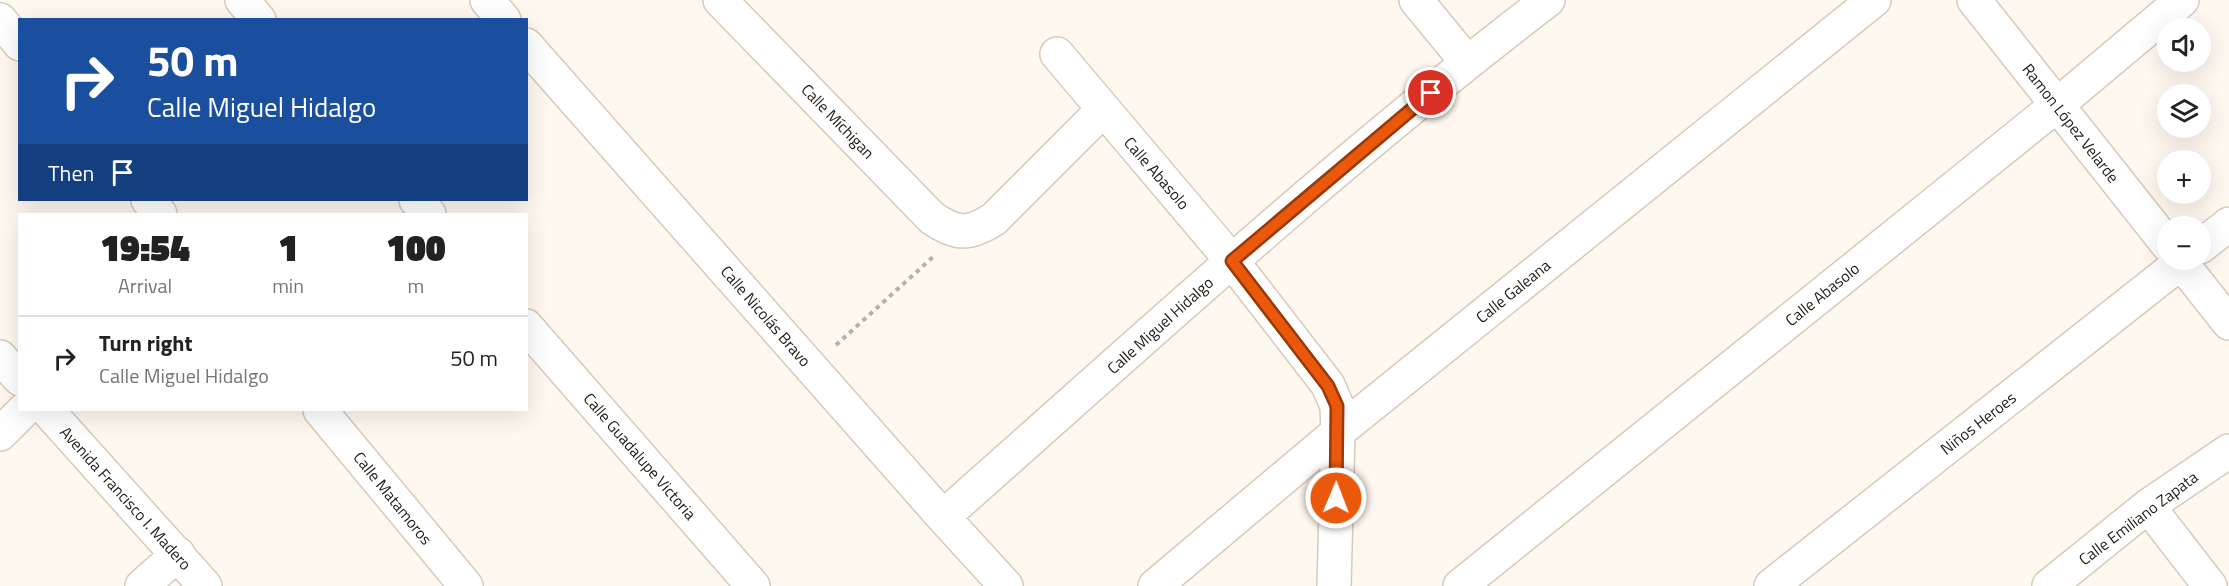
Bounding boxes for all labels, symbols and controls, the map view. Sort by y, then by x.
map controls [2157,18,2211,270]
button: sound [2157,18,2211,72]
text: 50 m [147,28,239,92]
icon: right [48,42,126,120]
street label: Ramon López Velarde [2017,58,2125,188]
pin [1405,67,1456,118]
icon: arrive [1414,76,1447,109]
street label: Calle Míchigan [796,78,880,164]
button: layers [2157,84,2211,138]
text: Calle Miguel Hidalgo [147,86,376,127]
street label: Calle Abasolo [1119,131,1195,215]
button: + [2157,150,2211,204]
text: Then [48,156,94,190]
icon: arrive [106,156,139,189]
button: − [2157,216,2211,270]
text: 19:54 [100,220,190,275]
text: 1 [278,220,298,275]
text: 100 [386,220,446,275]
street label: Calle Galeana [1470,253,1556,329]
street label: Calle Abasolo [1780,256,1864,332]
street label: Calle Nicolás Bravo [715,260,817,372]
text: Arrival [118,270,172,301]
text: min [272,270,304,301]
text: m [408,270,424,301]
street label: Calle Miguel Hidalgo [1102,271,1218,379]
text: Turn right [99,326,193,360]
text: 50 m [450,341,498,375]
icon: right [48,342,81,375]
text: Calle Miguel Hidalgo [99,360,269,391]
street label: Niños Heroes [1935,386,2021,460]
street label: Calle Guadalupe Victoria [578,387,702,525]
street label: Avenida Francisco I. Madero [55,421,197,575]
street label: Calle Matamoros [348,446,438,550]
street label: Calle Emiliano Zapata [2073,465,2203,571]
position arrow [1304,466,1368,530]

